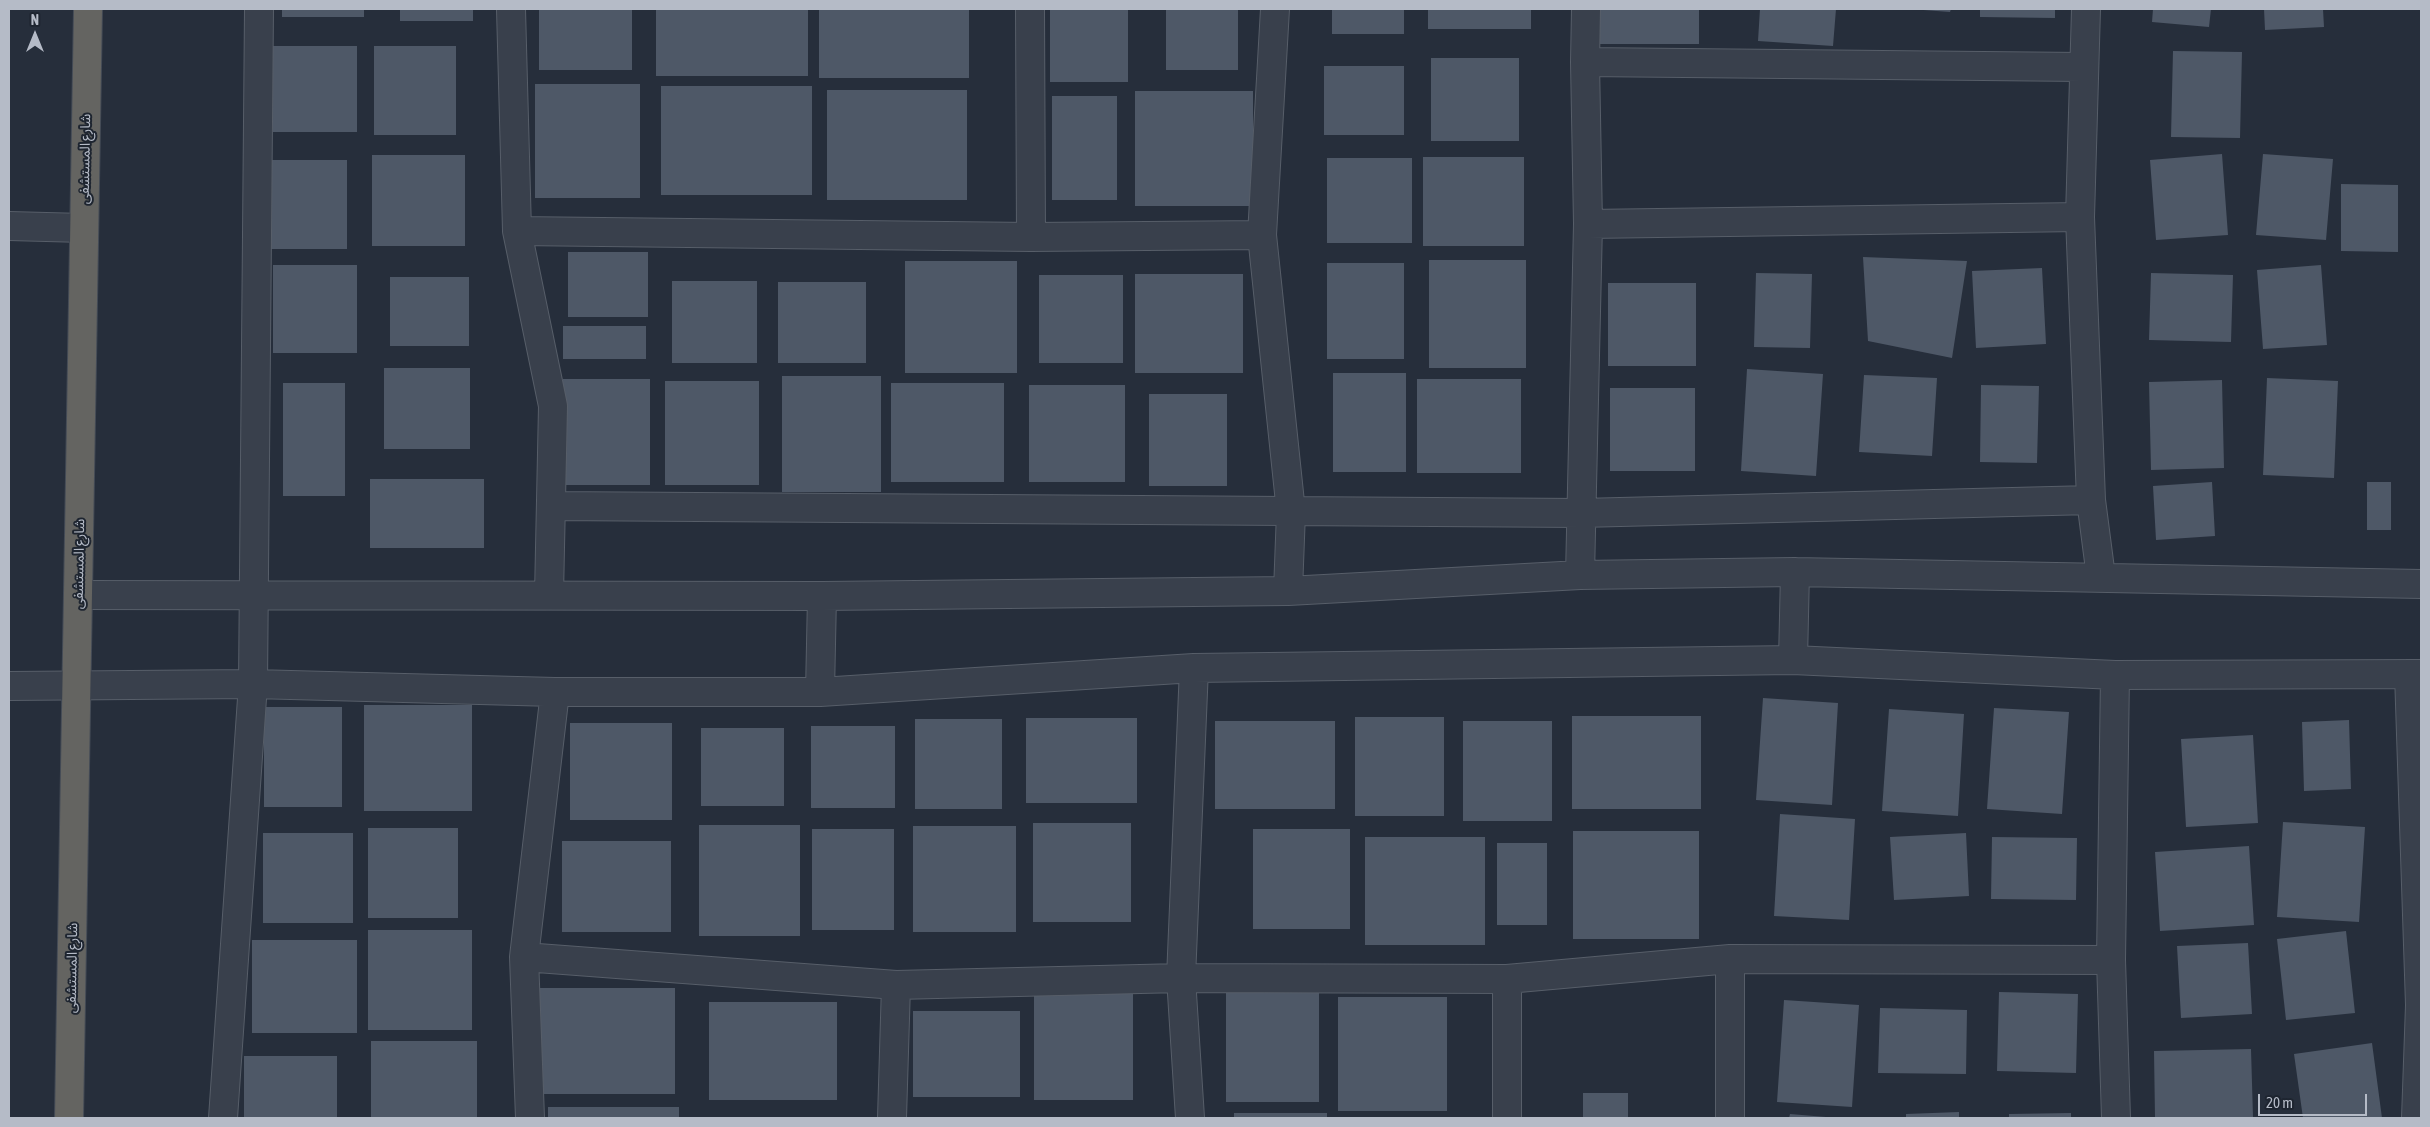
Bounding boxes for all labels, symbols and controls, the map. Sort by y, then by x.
north arrow [10,10,60,60]
text: N [31,12,39,28]
street label: شارع المستشفى [76,114,94,204]
street label: شارع المستشفى [70,519,88,609]
street label: شارع المستشفى [63,923,81,1013]
scale bar [2260,1084,2369,1116]
text: 20 m [2266,1094,2293,1111]

